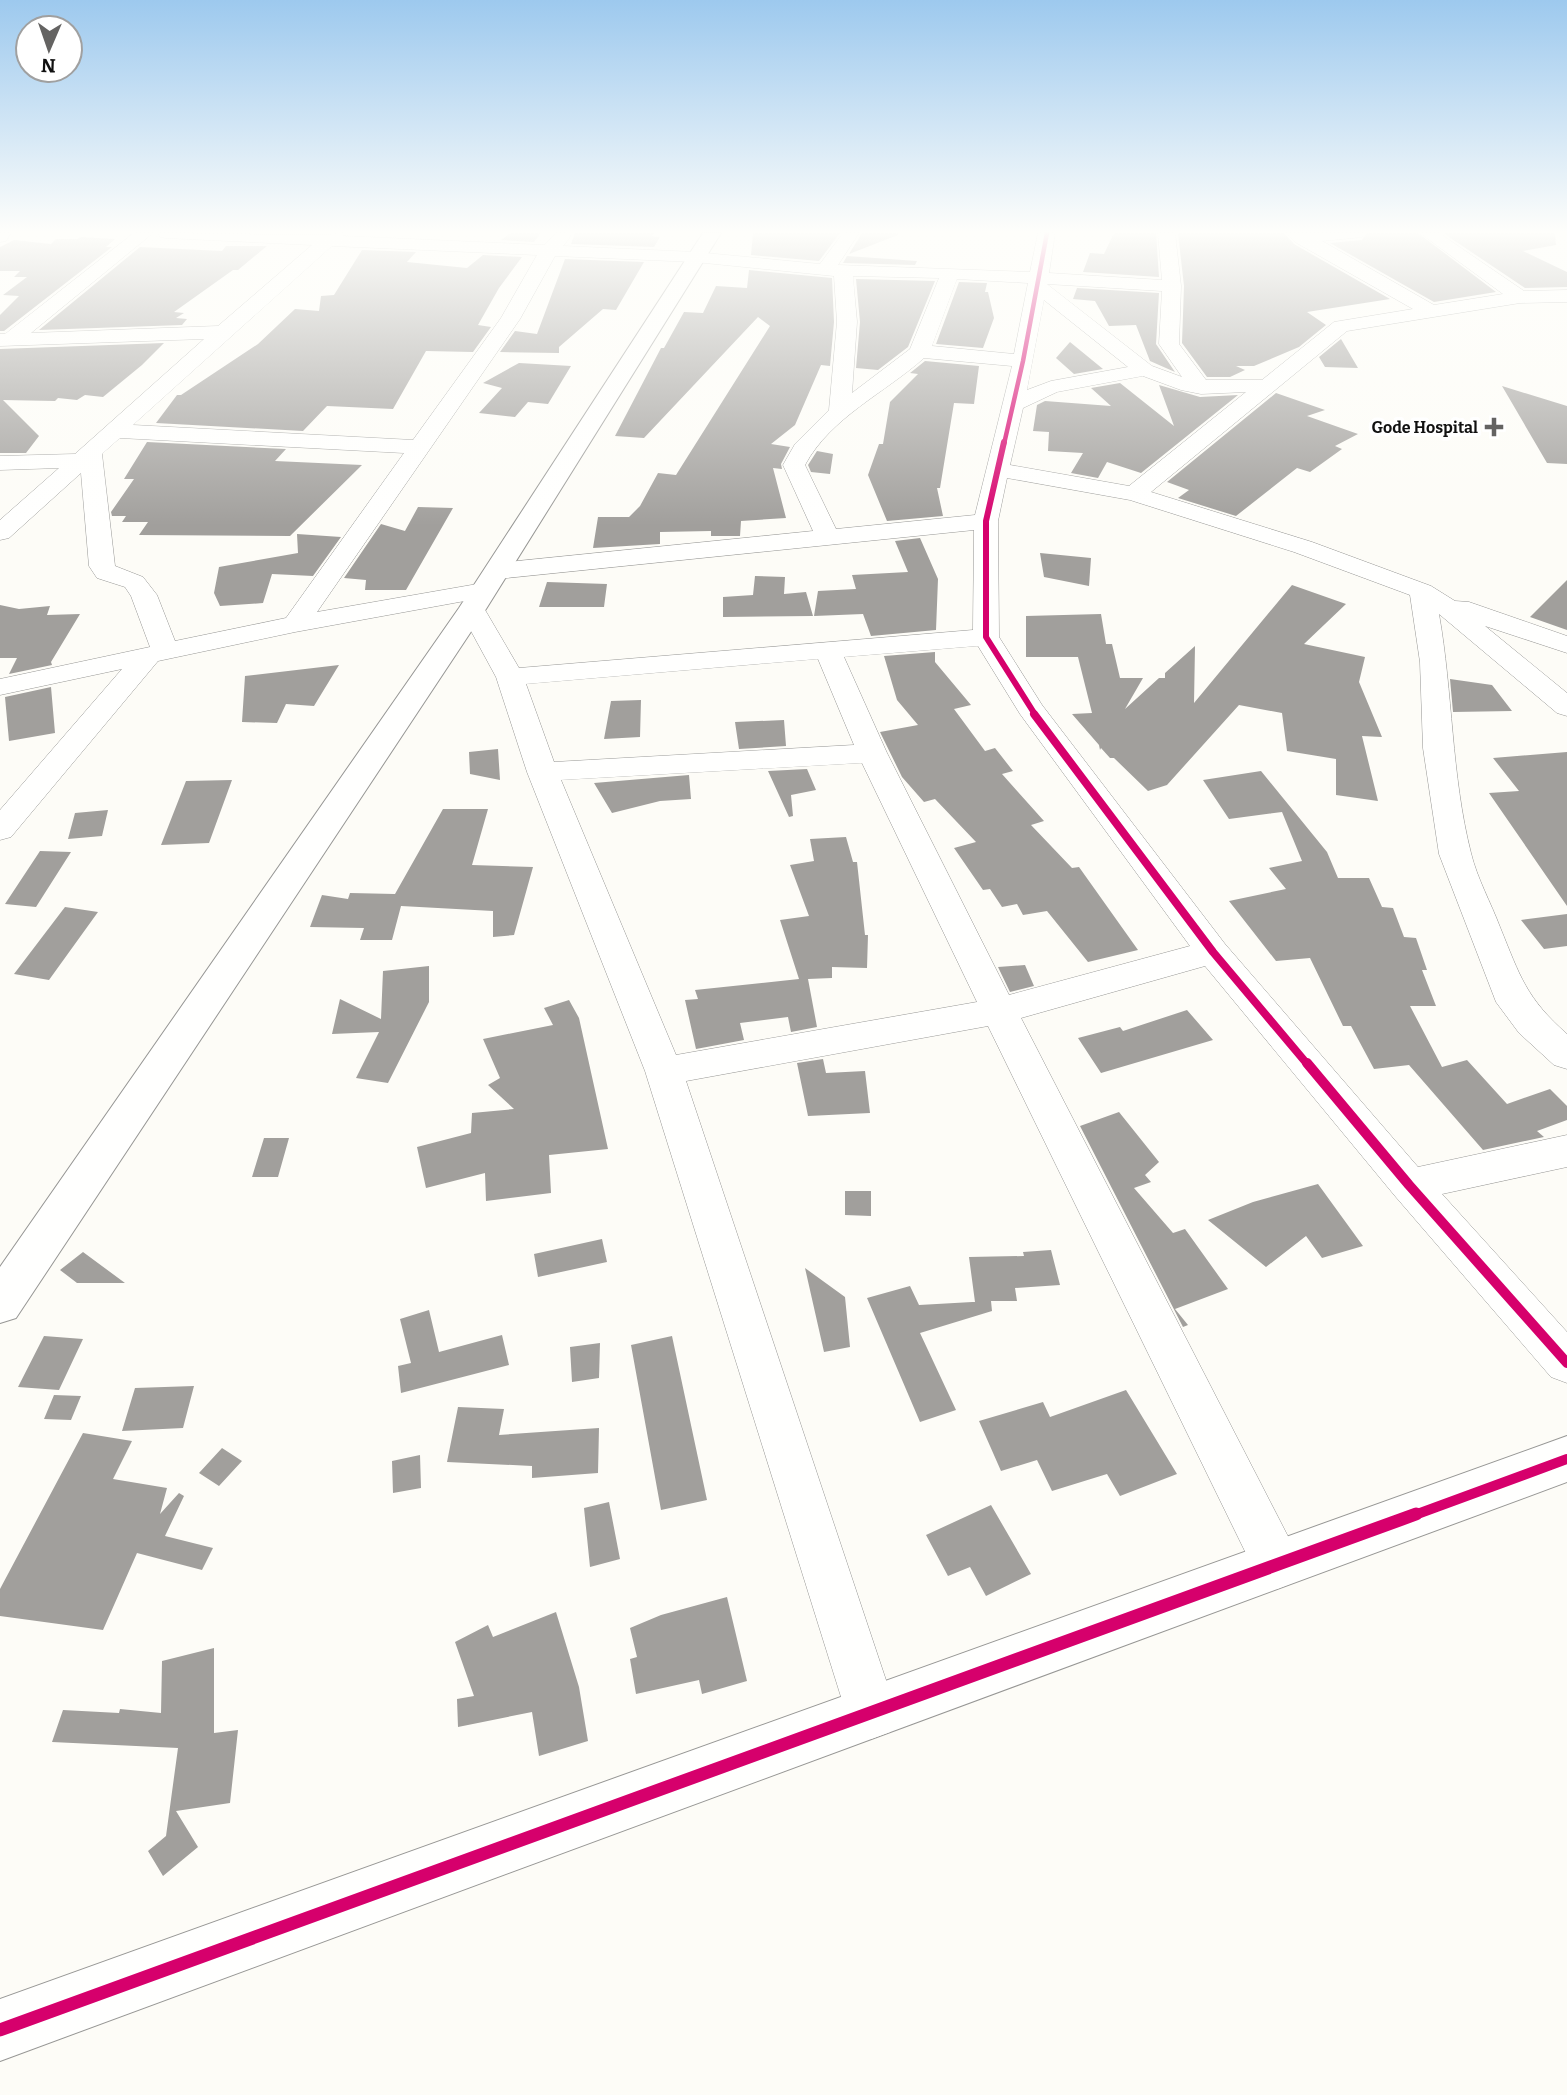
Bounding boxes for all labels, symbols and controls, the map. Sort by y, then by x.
north arrow [14,14,84,84]
text: N [40,54,56,77]
marker: Gode Hospital [1484,417,1504,437]
place label: Gode Hospital [1371,418,1478,437]

